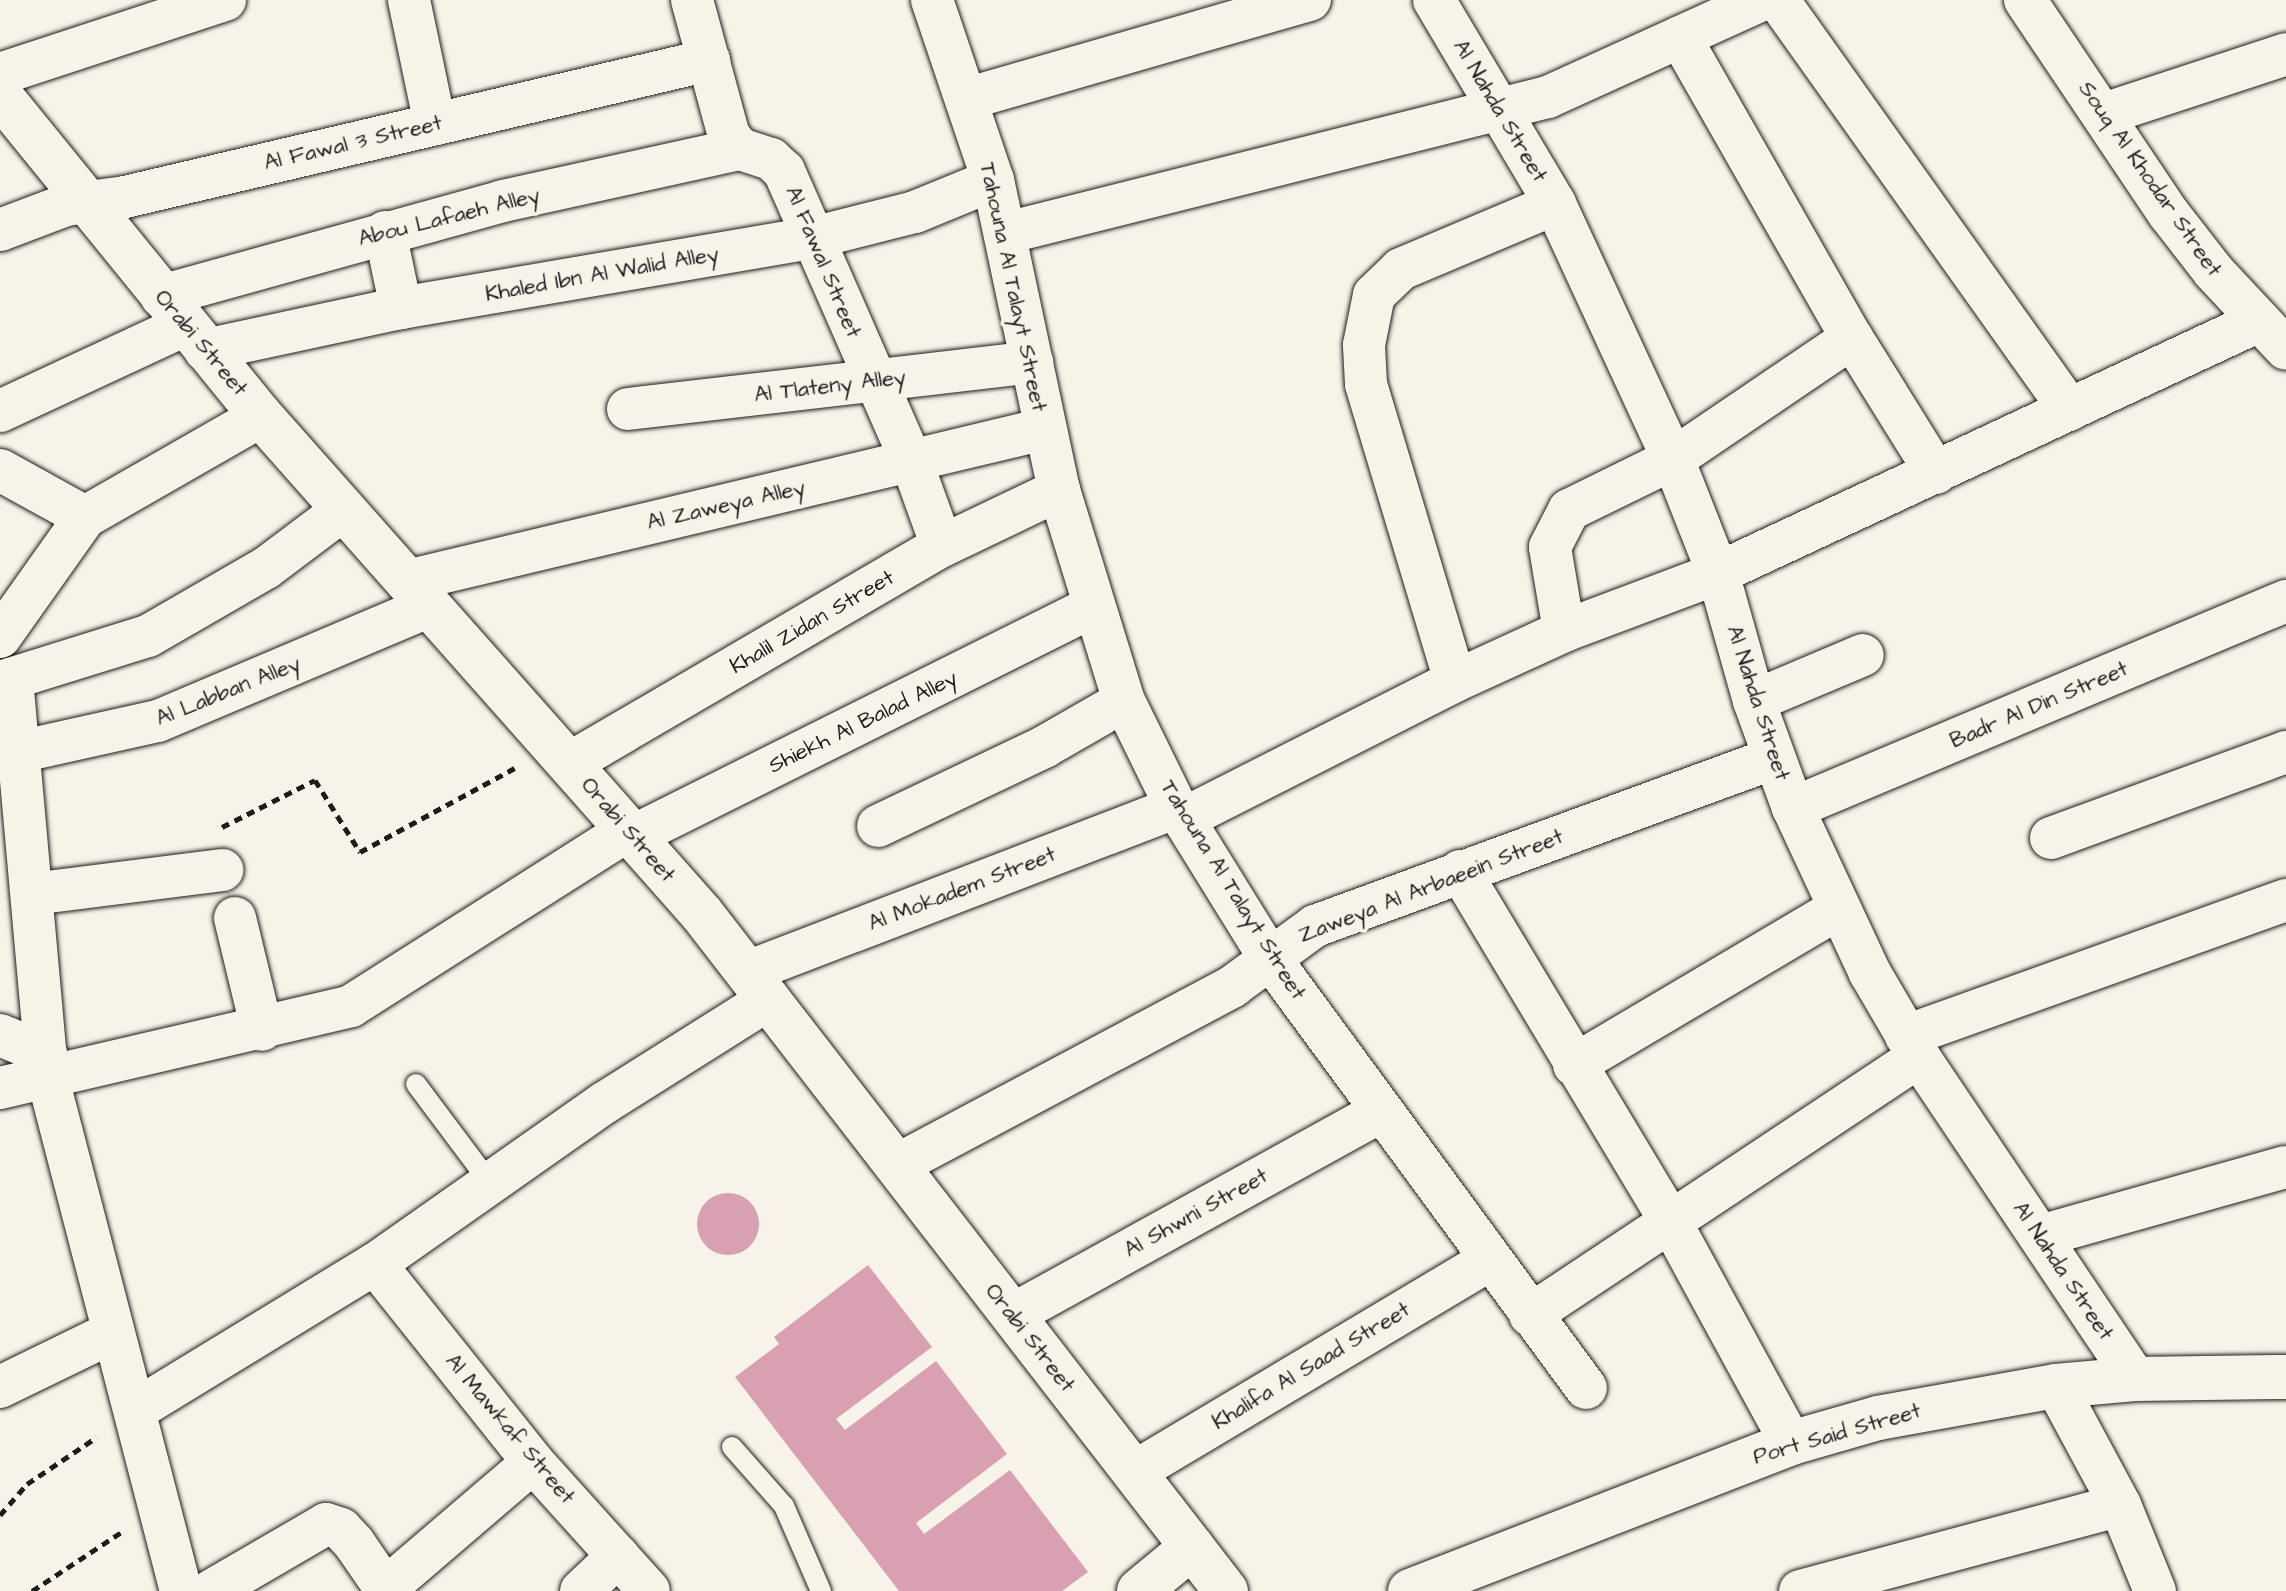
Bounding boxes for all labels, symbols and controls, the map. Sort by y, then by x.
street label: Al Nahda Street [1447,35,1553,187]
street label: Souq Al Khodar Street [2073,76,2227,282]
street label: Al Fawal 3 Street [261,110,445,176]
street label: Tahouna Al Talayt Street [974,160,1052,414]
street label: Abou Lafaeh Alley [356,182,542,252]
street label: Al Fawal Street [779,182,867,342]
street label: Khaled Ibn Al Walid Alley [483,240,721,308]
street label: Orabi Street [149,285,253,401]
street label: Al Tlateny Alley [753,364,907,408]
street label: Al Zaweya Alley [644,474,808,536]
street label: Khalil Zidan Street [725,564,899,680]
street label: Al Nahda Street [1721,622,1795,784]
street label: Al Labban Alley [152,650,304,732]
street label: Badr Al Din Street [1946,656,2132,754]
street label: Shiekh Al Balad Alley [764,665,962,779]
street label: Orabi Street [575,772,681,888]
street label: Tahouna Al Talayt Street [1155,775,1311,1005]
street label: Zaweya Al Arbaeein Street [1295,823,1567,949]
street label: Al Mokadem Street [865,841,1059,937]
street label: Al Shwni Street [1120,1163,1272,1263]
street label: Al Nahda Street [2007,1197,2119,1345]
street label: Orabi Street [979,1278,1081,1398]
street label: Khalifa Al Saad Street [1207,1296,1415,1436]
street label: Al Mawkaf Street [439,1349,581,1509]
street label: Port Said Street [1750,1397,1924,1471]

